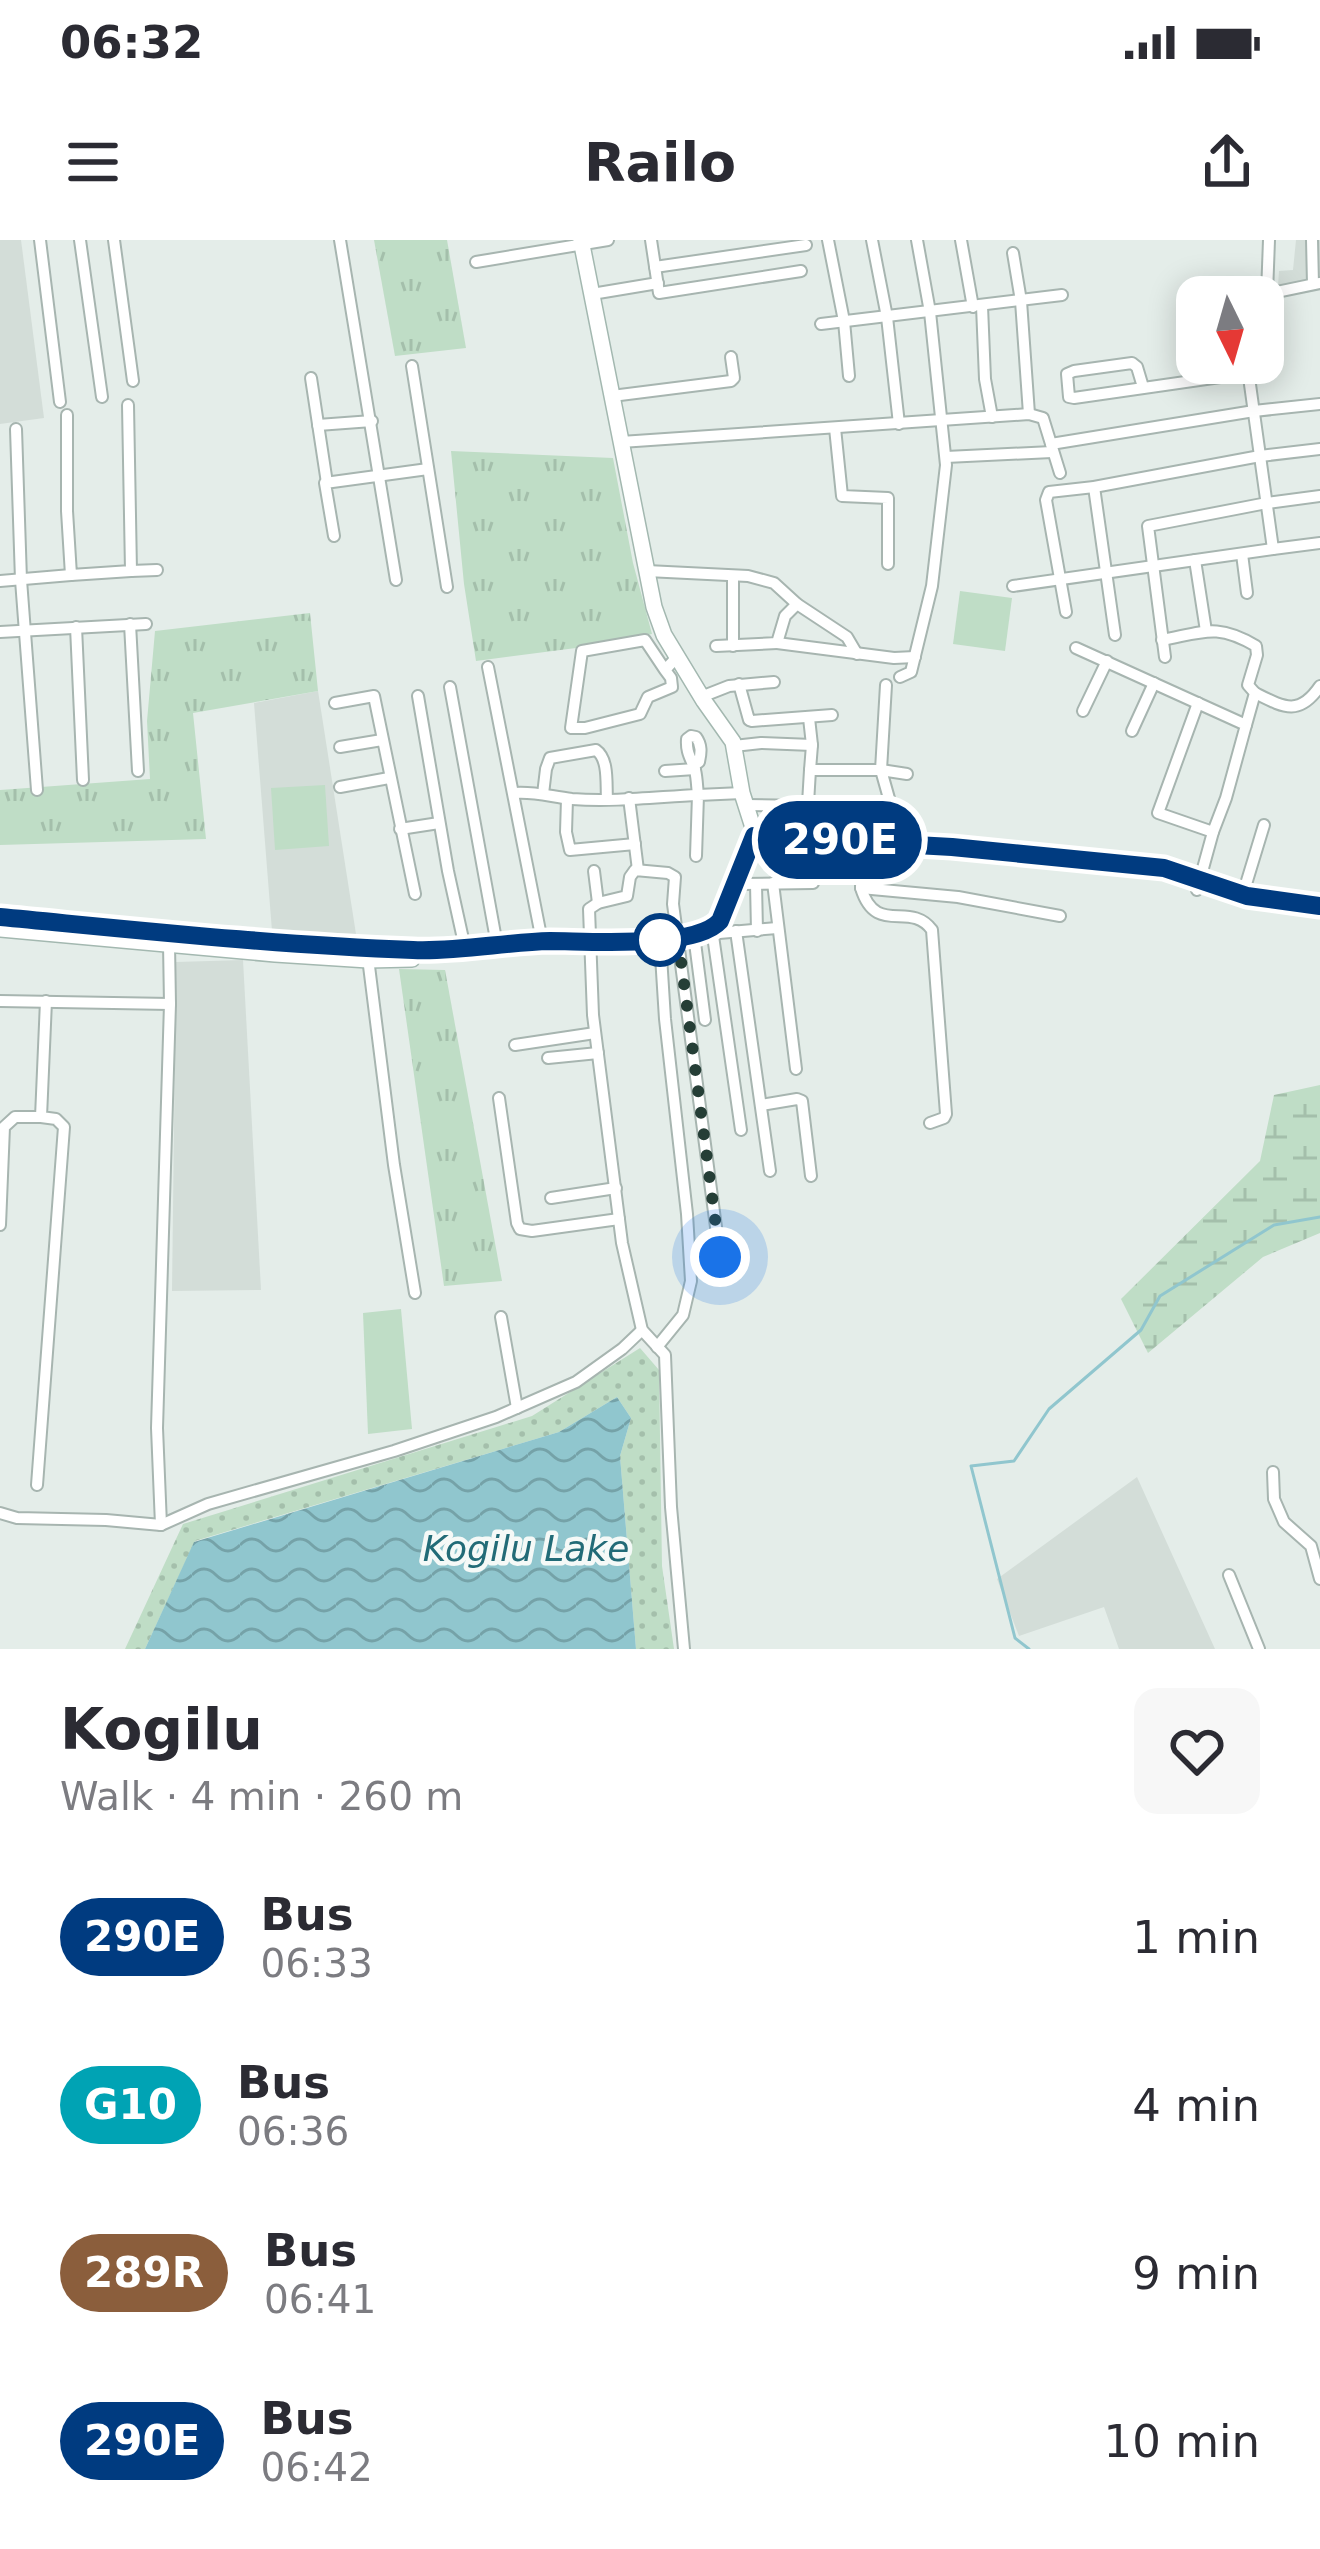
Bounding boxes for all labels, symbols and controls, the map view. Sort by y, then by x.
text: 06:32 [60,16,203,69]
icon: menu [60,129,126,195]
icon: share [1194,129,1260,195]
text: Railo [584,131,736,194]
north arrow [1176,276,1284,384]
map controls [1176,276,1284,384]
line badge: 290E [756,801,924,879]
text: 290E [782,815,898,864]
unlabelled marker [635,915,685,965]
your location [690,1227,750,1287]
water label: Kogilu Lake [423,1528,629,1569]
button: heart [1134,1688,1260,1814]
text: Kogilu [60,1696,263,1762]
text: Walk · 4 min · 260 m [60,1774,463,1819]
text: Bus [260,1888,354,1941]
text: 1 min [1132,1911,1260,1964]
text: 290E [84,1912,200,1961]
text: 06:33 [260,1941,373,1986]
text: Bus [237,2056,330,2109]
text: 4 min [1132,2079,1260,2132]
text: G10 [84,2080,177,2129]
text: 06:36 [237,2109,349,2154]
text: Bus [264,2224,357,2277]
text: 9 min [1132,2247,1260,2300]
text: 289R [84,2248,204,2297]
text: 06:41 [264,2277,376,2322]
text: Bus [260,2392,354,2445]
text: 10 min [1104,2415,1260,2468]
text: 290E [84,2416,200,2465]
text: 06:42 [260,2445,373,2490]

